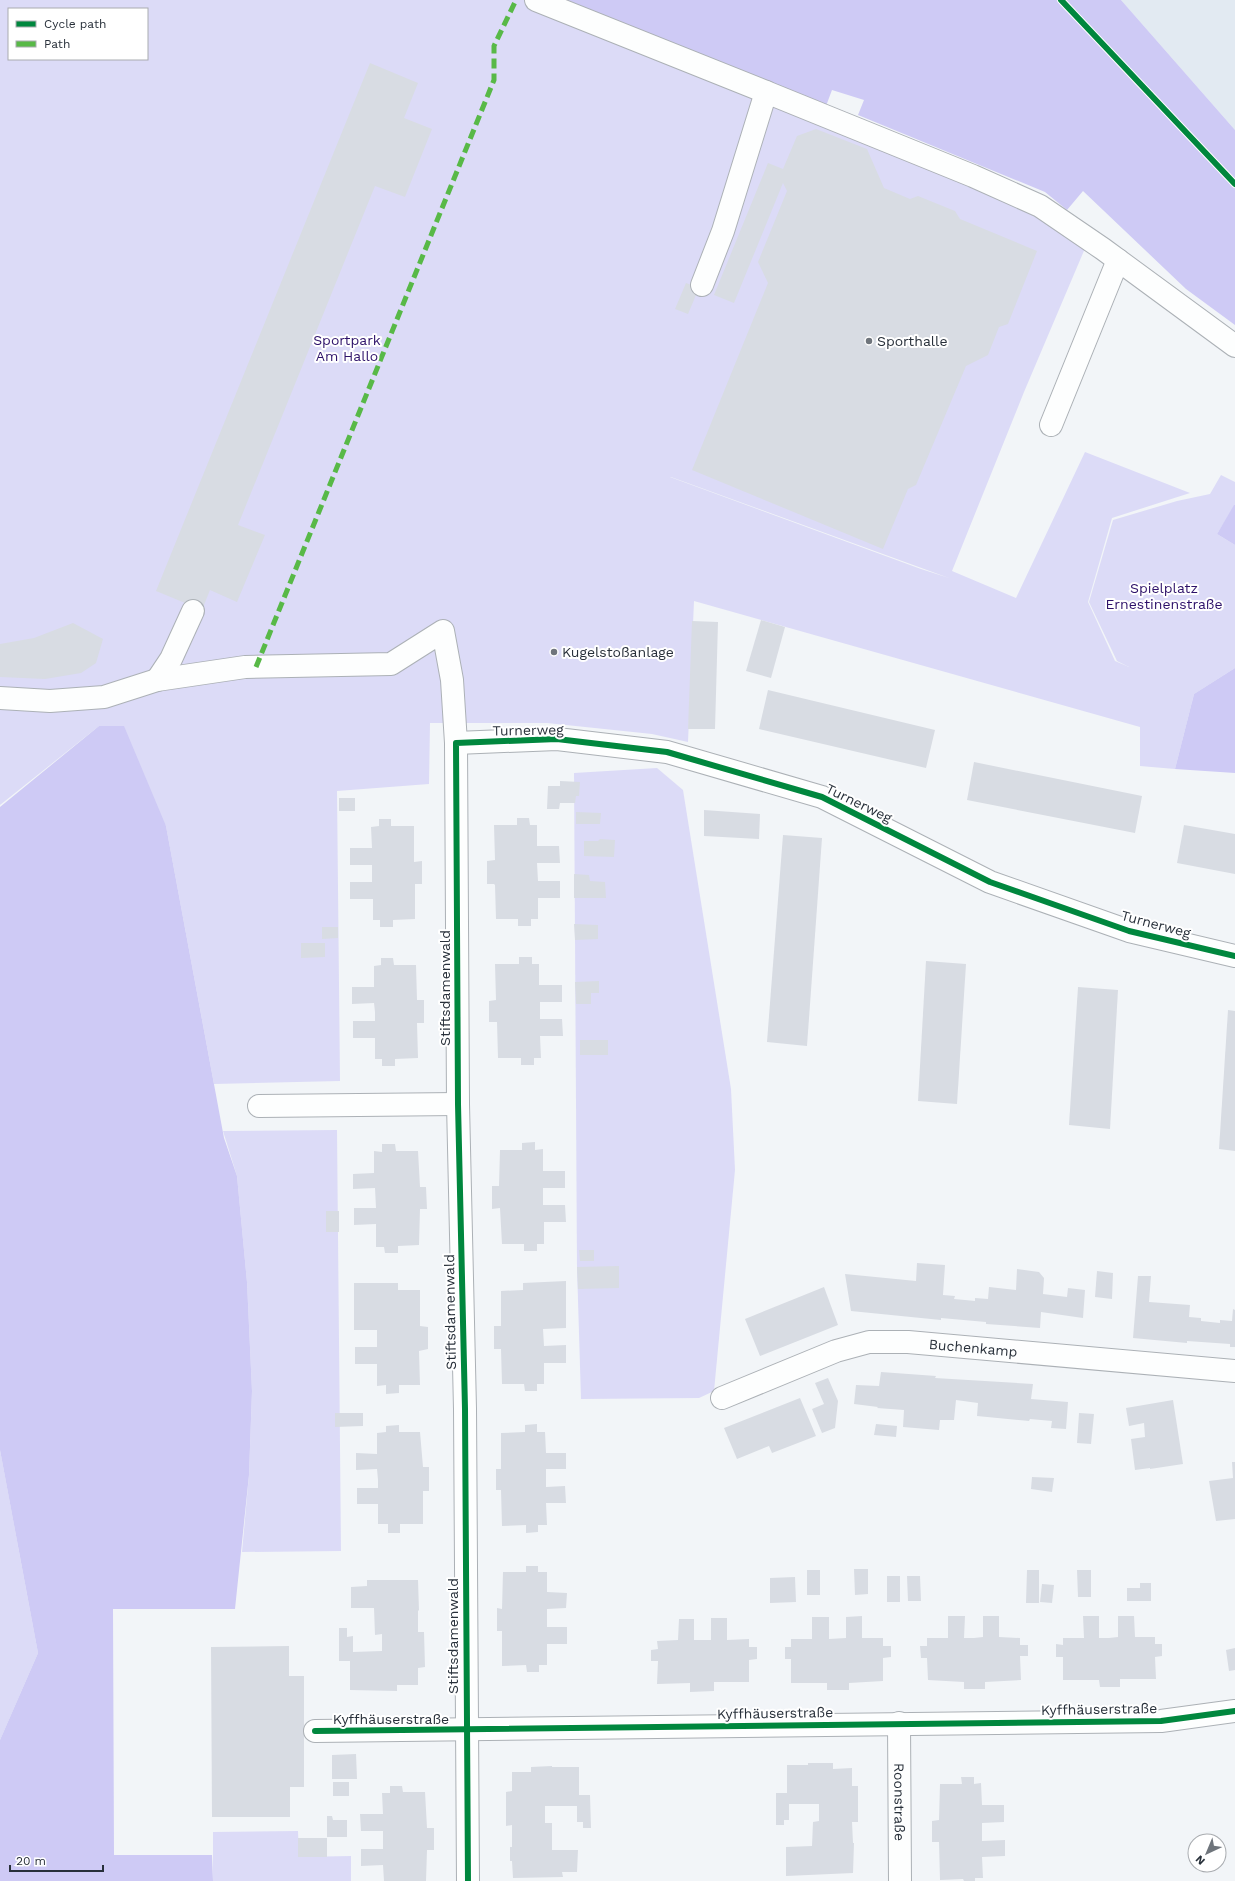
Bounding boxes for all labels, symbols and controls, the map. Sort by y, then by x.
legend [8,8,148,60]
text: Cycle path [44,17,106,31]
text: Path [44,37,70,51]
park label: Sportpark Am Hallo [313,332,381,364]
place label: Sporthalle [877,333,947,349]
marker: Sporthalle [864,336,874,346]
park label: Spielplatz Ernestinenstraße [1105,580,1223,612]
place label: Kugelstoßanlage [562,644,674,660]
marker: Kugelstoßanlage [549,647,559,657]
street label: Turnerweg [492,721,564,739]
street label: Turnerweg [823,780,895,826]
street label: Turnerweg [1119,907,1193,941]
street label: Stiftsdamenwald [437,930,453,1046]
street label: Stiftsdamenwald [441,1254,459,1370]
street label: Buchenkamp [928,1336,1018,1360]
street label: Stiftsdamenwald [445,1578,461,1694]
street label: Kyffhäuserstraße [1041,1700,1157,1718]
street label: Kyffhäuserstraße [717,1704,833,1722]
street label: Kyffhäuserstraße [333,1711,449,1727]
street label: Roonstraße [891,1763,908,1841]
north arrow [1187,1833,1227,1873]
scale bar [10,1847,103,1873]
text: N [1193,1852,1208,1867]
text: 20 m [16,1854,46,1868]

